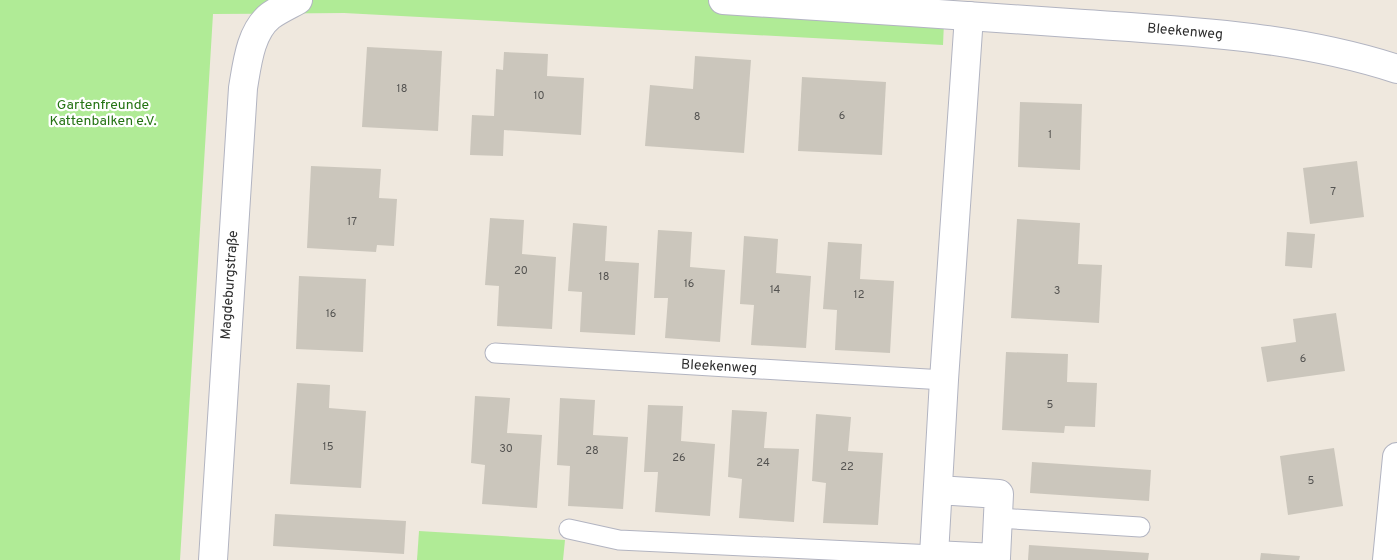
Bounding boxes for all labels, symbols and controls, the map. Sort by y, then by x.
street label: Bleekenweg [1146,20,1224,44]
house number: 18 [397,82,407,96]
house number: 10 [533,89,545,103]
park label: Gartenfreunde Kattenbalken e.V. [49,97,157,130]
house number: 6 [839,109,845,123]
house number: 8 [694,110,700,124]
house number: 1 [1048,128,1052,142]
house number: 7 [1330,185,1336,199]
house number: 17 [347,215,357,229]
street label: Magdeburgstraße [218,230,242,340]
house number: 20 [514,264,528,278]
house number: 18 [599,270,609,284]
house number: 16 [684,277,694,291]
house number: 14 [770,283,781,297]
house number: 3 [1054,284,1060,298]
house number: 12 [854,288,864,302]
house number: 16 [326,307,336,321]
house number: 6 [1300,352,1306,366]
street label: Bleekenweg [681,357,757,377]
house number: 5 [1047,398,1054,412]
house number: 15 [323,440,334,454]
house number: 30 [499,442,513,456]
house number: 28 [585,444,599,458]
house number: 26 [672,451,686,465]
house number: 24 [756,456,770,470]
house number: 22 [840,460,854,474]
house number: 5 [1308,474,1315,488]

